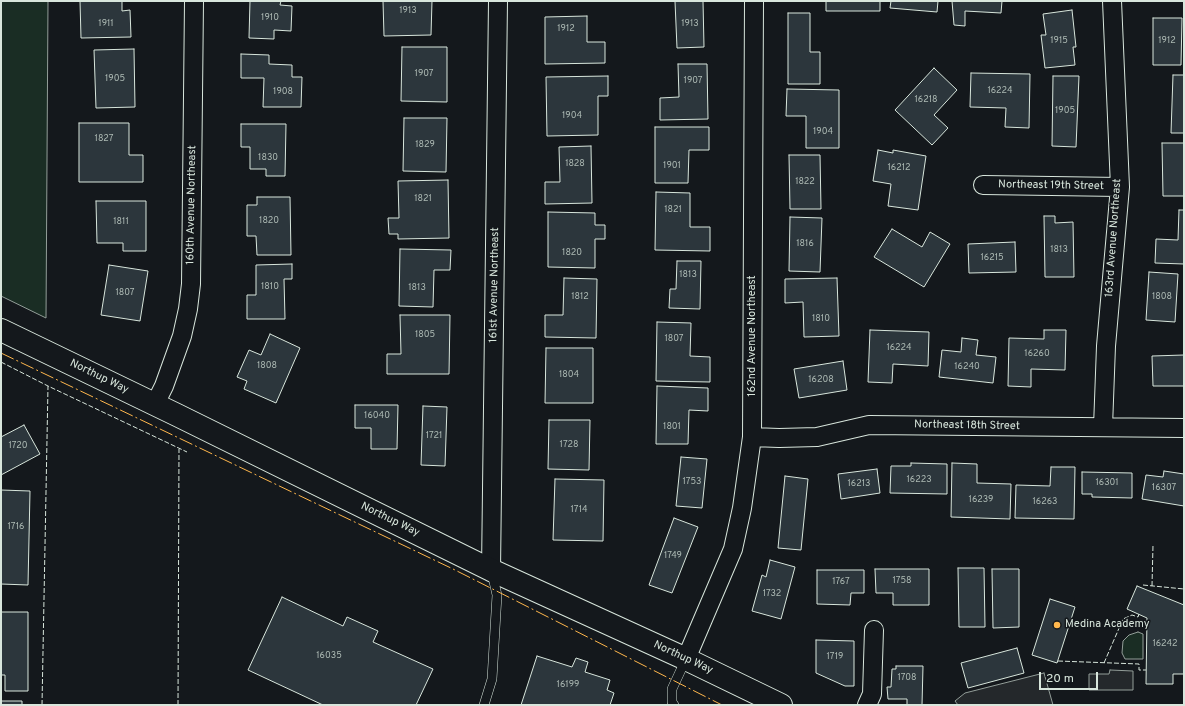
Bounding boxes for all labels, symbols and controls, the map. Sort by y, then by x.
house number: 1913 [399,6,417,16]
house number: 1910 [261,13,279,23]
house number: 1911 [98,19,114,29]
house number: 1913 [681,19,699,29]
house number: 1912 [557,24,575,34]
house number: 1915 [1050,36,1068,46]
house number: 1912 [1158,36,1176,46]
house number: 1907 [415,69,433,79]
house number: 1905 [105,74,125,84]
house number: 1907 [684,76,702,86]
house number: 16224 [987,86,1013,96]
house number: 1908 [273,87,293,97]
house number: 16218 [914,95,938,105]
house number: 1905 [1055,106,1075,116]
house number: 1904 [562,111,582,121]
house number: 1904 [813,127,833,137]
house number: 1827 [95,134,113,144]
house number: 1829 [415,140,435,150]
street label: 160th Avenue Northeast [184,145,200,265]
house number: 1830 [258,153,278,163]
house number: 1828 [565,159,585,169]
house number: 1901 [663,161,681,171]
house number: 16212 [887,163,911,173]
house number: 1822 [795,177,815,187]
street label: Northeast 19th Street [998,178,1104,194]
street label: 163rd Avenue Northeast [1103,178,1125,298]
house number: 1821 [414,194,432,204]
house number: 1821 [664,205,682,215]
house number: 1820 [259,216,279,226]
house number: 1811 [113,217,129,227]
street label: 161st Avenue Northeast [487,227,503,343]
house number: 1816 [796,239,814,249]
house number: 1813 [1050,245,1068,255]
house number: 1820 [562,248,582,258]
house number: 16215 [980,253,1004,263]
house number: 1813 [679,270,697,280]
street label: 162nd Avenue Northeast [746,275,760,397]
house number: 1810 [261,282,279,292]
house number: 1813 [408,283,426,293]
house number: 1807 [116,288,134,298]
house number: 1812 [571,292,589,302]
house number: 1808 [1152,292,1172,302]
house number: 1810 [812,314,830,324]
house number: 1805 [415,330,435,340]
house number: 1807 [665,334,683,344]
house number: 16224 [886,343,912,353]
house number: 16260 [1024,349,1050,359]
street label: Northup Way [67,357,131,397]
house number: 1808 [257,361,277,371]
house number: 16240 [954,362,980,372]
house number: 1804 [559,370,579,380]
house number: 16208 [808,375,834,385]
house number: 16040 [364,411,390,421]
street label: Northeast 18th Street [914,418,1020,434]
house number: 1801 [663,422,681,432]
house number: 1721 [426,431,442,441]
house number: 1728 [560,440,578,450]
house number: 1720 [8,441,28,451]
house number: 16223 [906,475,932,485]
house number: 1753 [682,477,702,487]
house number: 16301 [1095,478,1119,488]
house number: 16213 [847,479,871,489]
house number: 16307 [1152,483,1176,493]
house number: 16239 [969,495,993,505]
house number: 16263 [1032,497,1058,507]
street label: Northup Way [358,500,422,540]
house number: 1714 [571,505,587,515]
house number: 1716 [8,522,24,532]
house number: 1749 [664,551,682,561]
house number: 1758 [892,576,912,586]
house number: 1767 [832,577,850,587]
house number: 1732 [763,589,781,599]
place label: Medina Academy [1065,618,1150,632]
marker: Medina Academy [1052,620,1062,630]
street label: Northup Way [651,638,715,678]
house number: 16242 [1152,639,1178,649]
house number: 16035 [316,651,342,661]
house number: 1719 [827,652,843,662]
scale bar [1041,664,1100,690]
text: 20 m [1046,671,1074,687]
house number: 1708 [897,673,917,683]
house number: 16199 [557,680,579,690]

